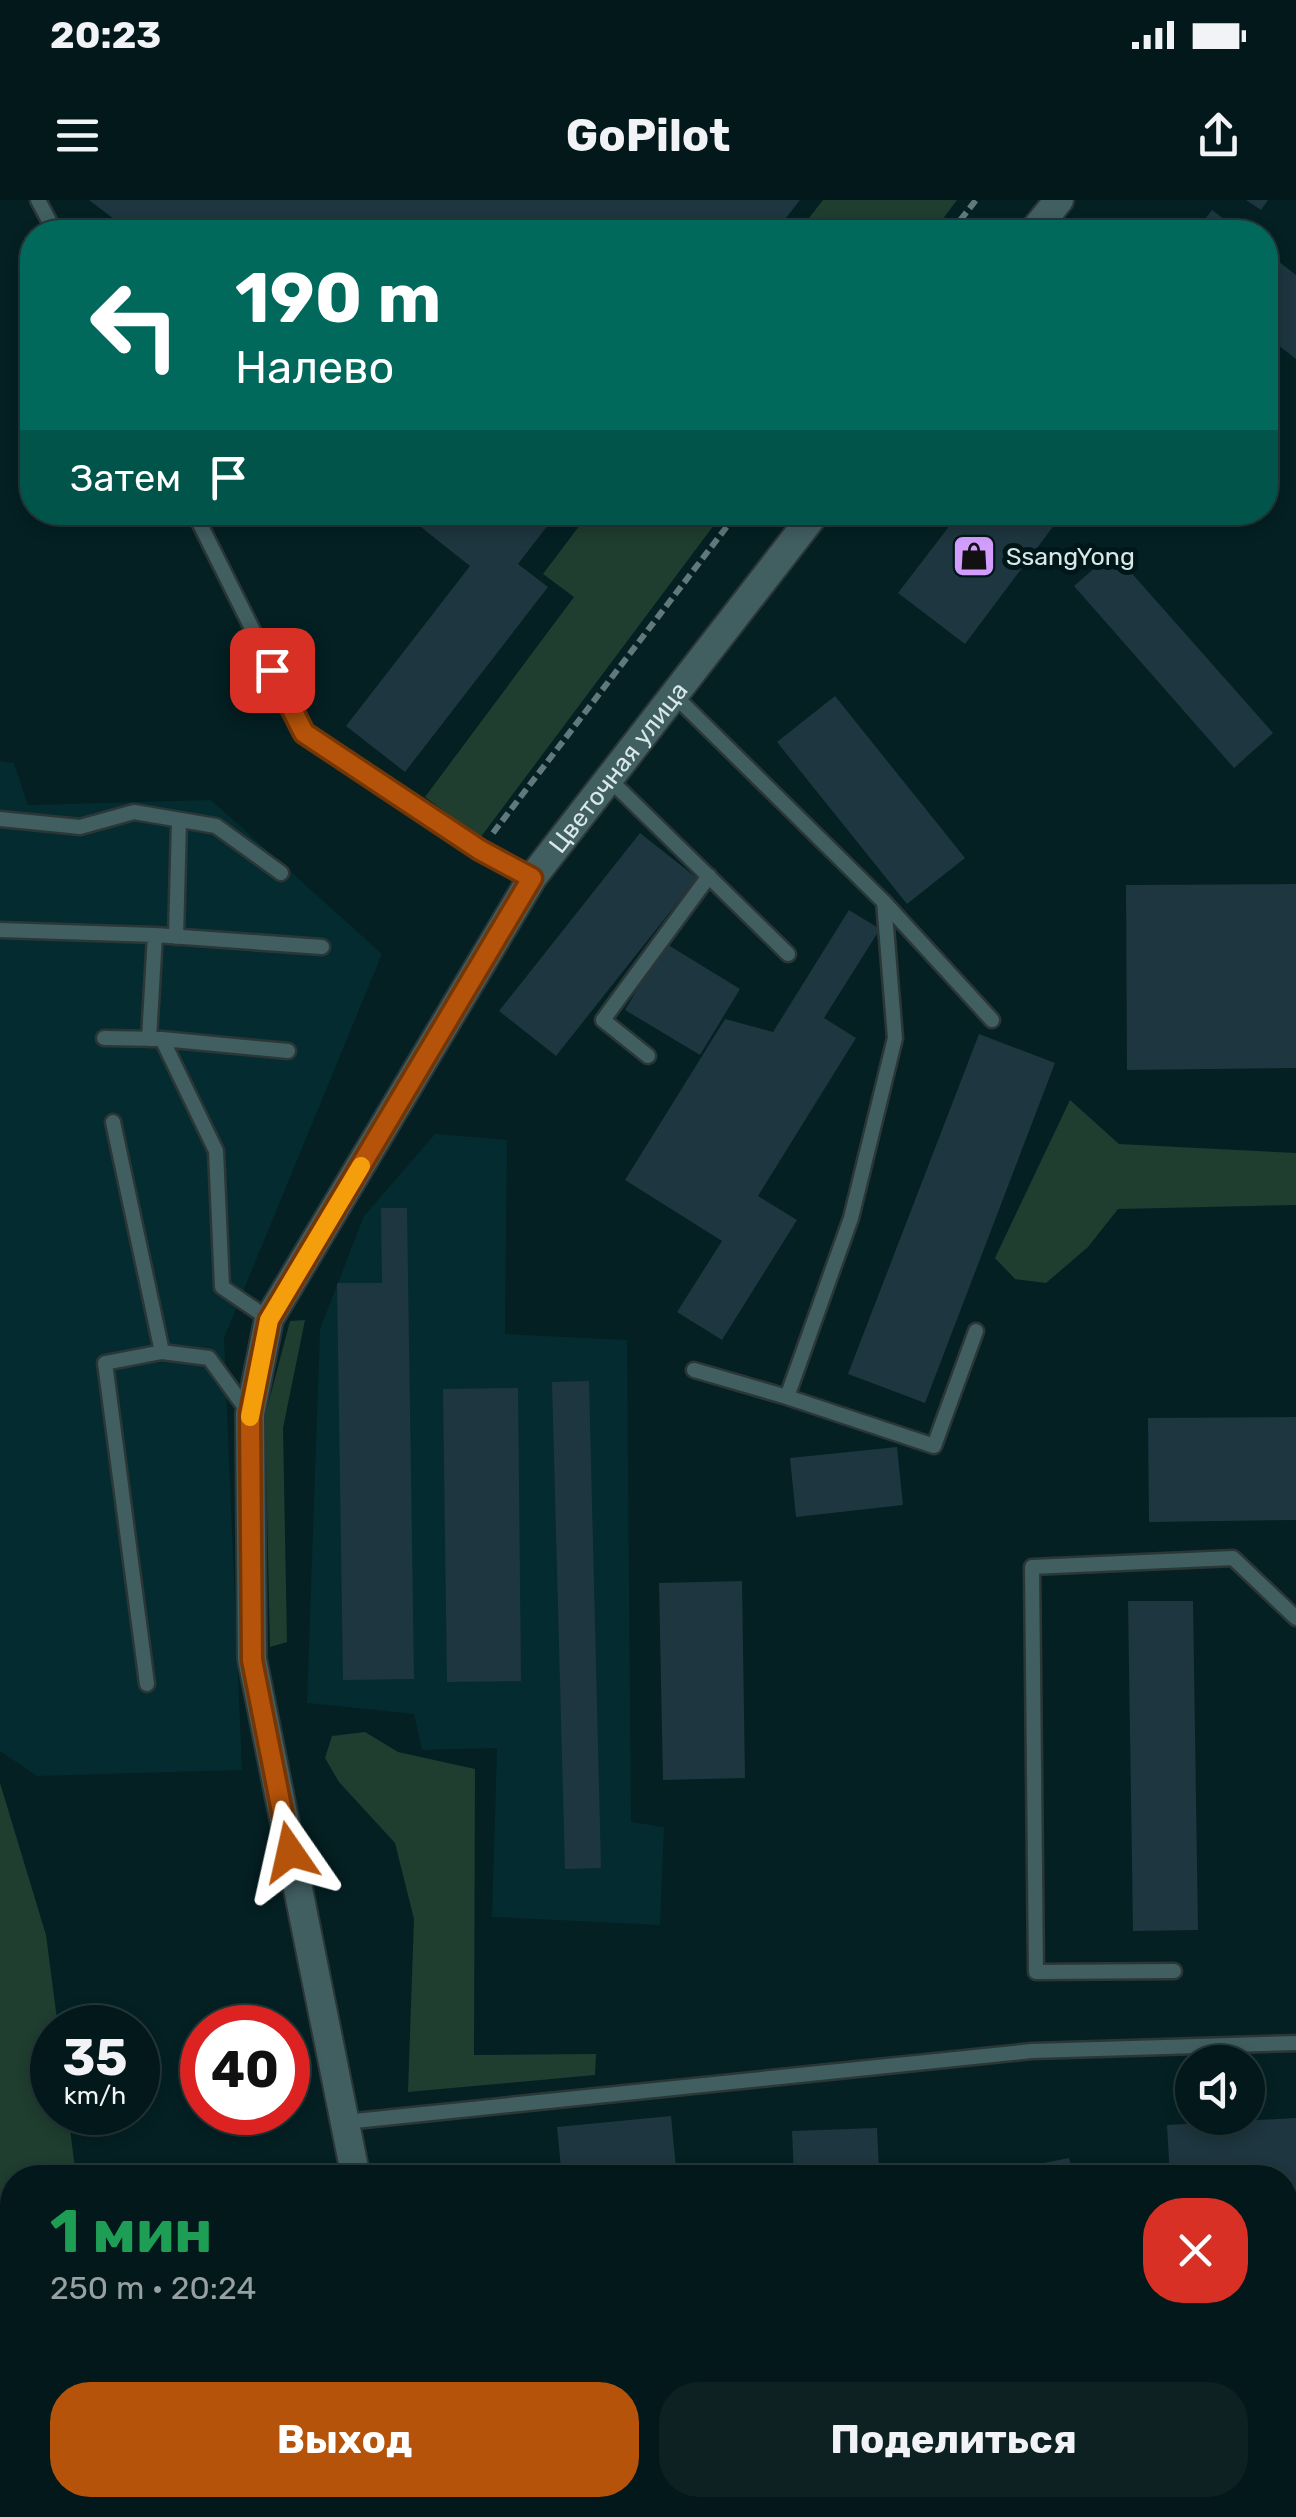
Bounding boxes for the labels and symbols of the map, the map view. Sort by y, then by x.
shop icon: SsangYong [951,533,997,579]
place label: SsangYong [1006,542,1135,571]
pin [230,628,315,713]
street label: Цветочная улица [543,676,694,859]
position arrow [238,1800,342,1904]
speed limit sign: 40 [180,2005,310,2135]

